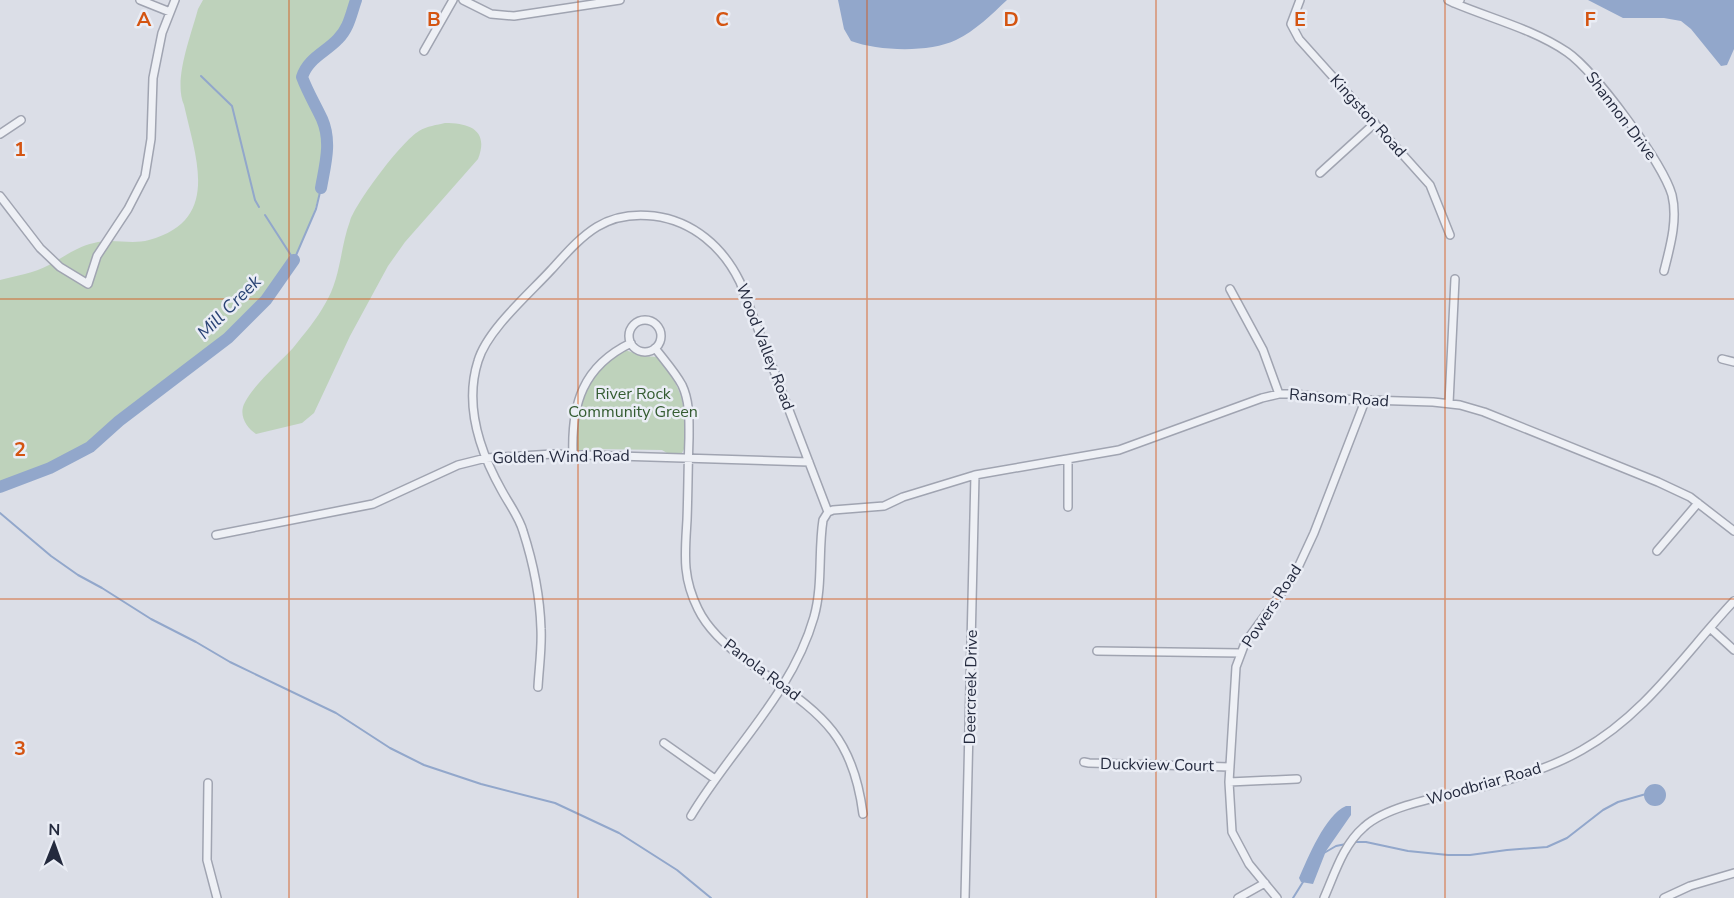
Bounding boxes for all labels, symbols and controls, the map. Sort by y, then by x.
text: A [137,6,152,33]
text: B [427,6,441,33]
text: C [715,6,729,33]
text: D [1003,6,1019,33]
text: E [1294,6,1306,33]
text: F [1584,6,1596,33]
street label: Shannon Drive [1580,67,1662,165]
street label: Kingston Road [1325,70,1411,162]
text: 1 [14,136,26,163]
water label: Mill Creek [192,269,267,344]
street label: Wood Valley Road [731,281,799,413]
park label: River Rock Community Green [568,383,698,423]
street label: Ransom Road [1288,384,1390,412]
text: 2 [14,436,26,463]
street label: Golden Wind Road [492,445,630,469]
street label: Powers Road [1237,560,1307,652]
street label: Deercreek Drive [959,629,983,745]
street label: Panola Road [719,634,805,706]
text: 3 [14,735,26,762]
street label: Duckview Court [1100,753,1214,777]
street label: Woodbriar Road [1424,757,1544,811]
north arrow [24,814,84,874]
text: N [48,819,60,841]

